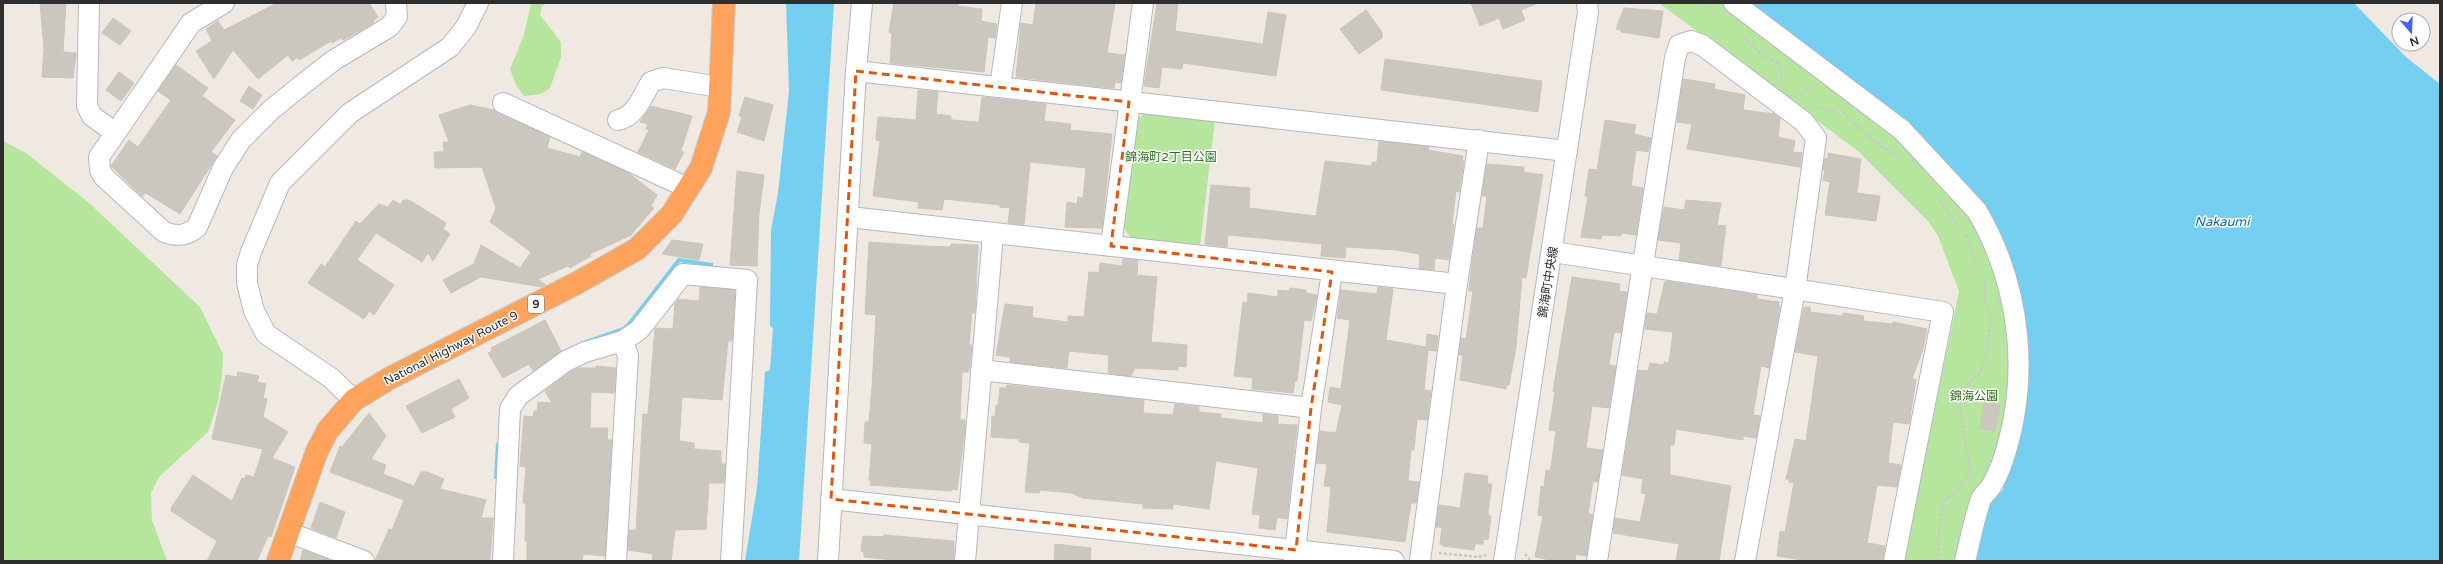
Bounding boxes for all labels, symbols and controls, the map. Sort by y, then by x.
north arrow [2391,12,2431,52]
text: N [2408,33,2420,49]
park label: 錦海町2丁目公園 [1125,150,1217,164]
water label: Nakaumi [2194,214,2251,230]
street label: 錦海町中央線 [1535,245,1561,319]
road number: 9 [528,295,544,313]
street label: National Highway Route 9 [382,308,520,388]
park label: 錦海公園 [1950,389,1998,403]

